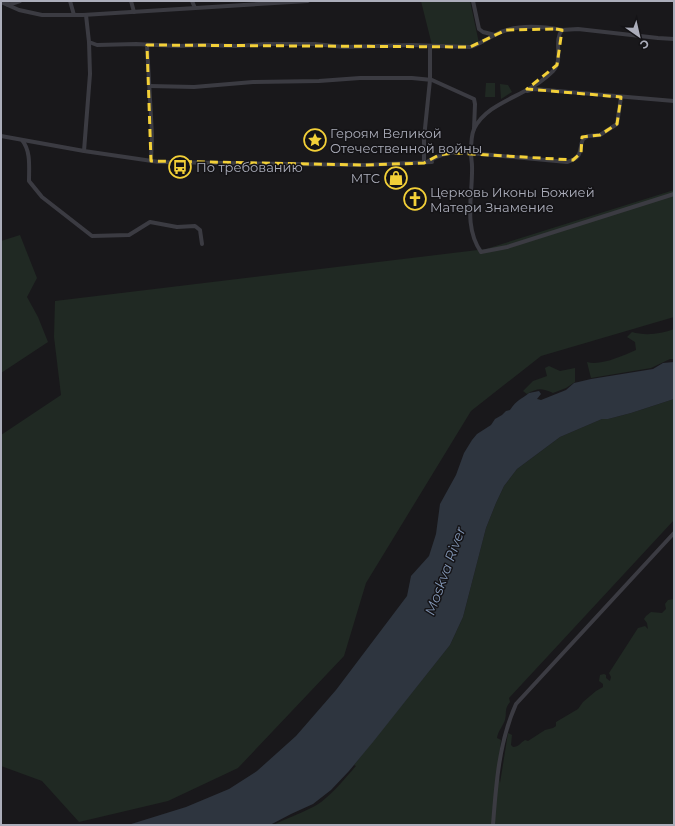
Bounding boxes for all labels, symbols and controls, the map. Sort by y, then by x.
north arrow [619,16,659,56]
text: С [637,36,652,52]
place label: Героям Великой Отечественной войны [330,125,482,156]
place icon: Героям Великой Отечественной войны [302,127,328,153]
bus stop icon: По требованию [167,154,193,180]
place label: По требованию [196,159,303,175]
shop icon: МТС [383,165,409,191]
place label: МТС [351,170,380,186]
place label: Церковь Иконы Божией Матери Знамение [430,184,595,215]
church icon: Церковь Иконы Божией Матери Знамение [402,186,428,212]
water label: Moskva River [421,524,469,618]

